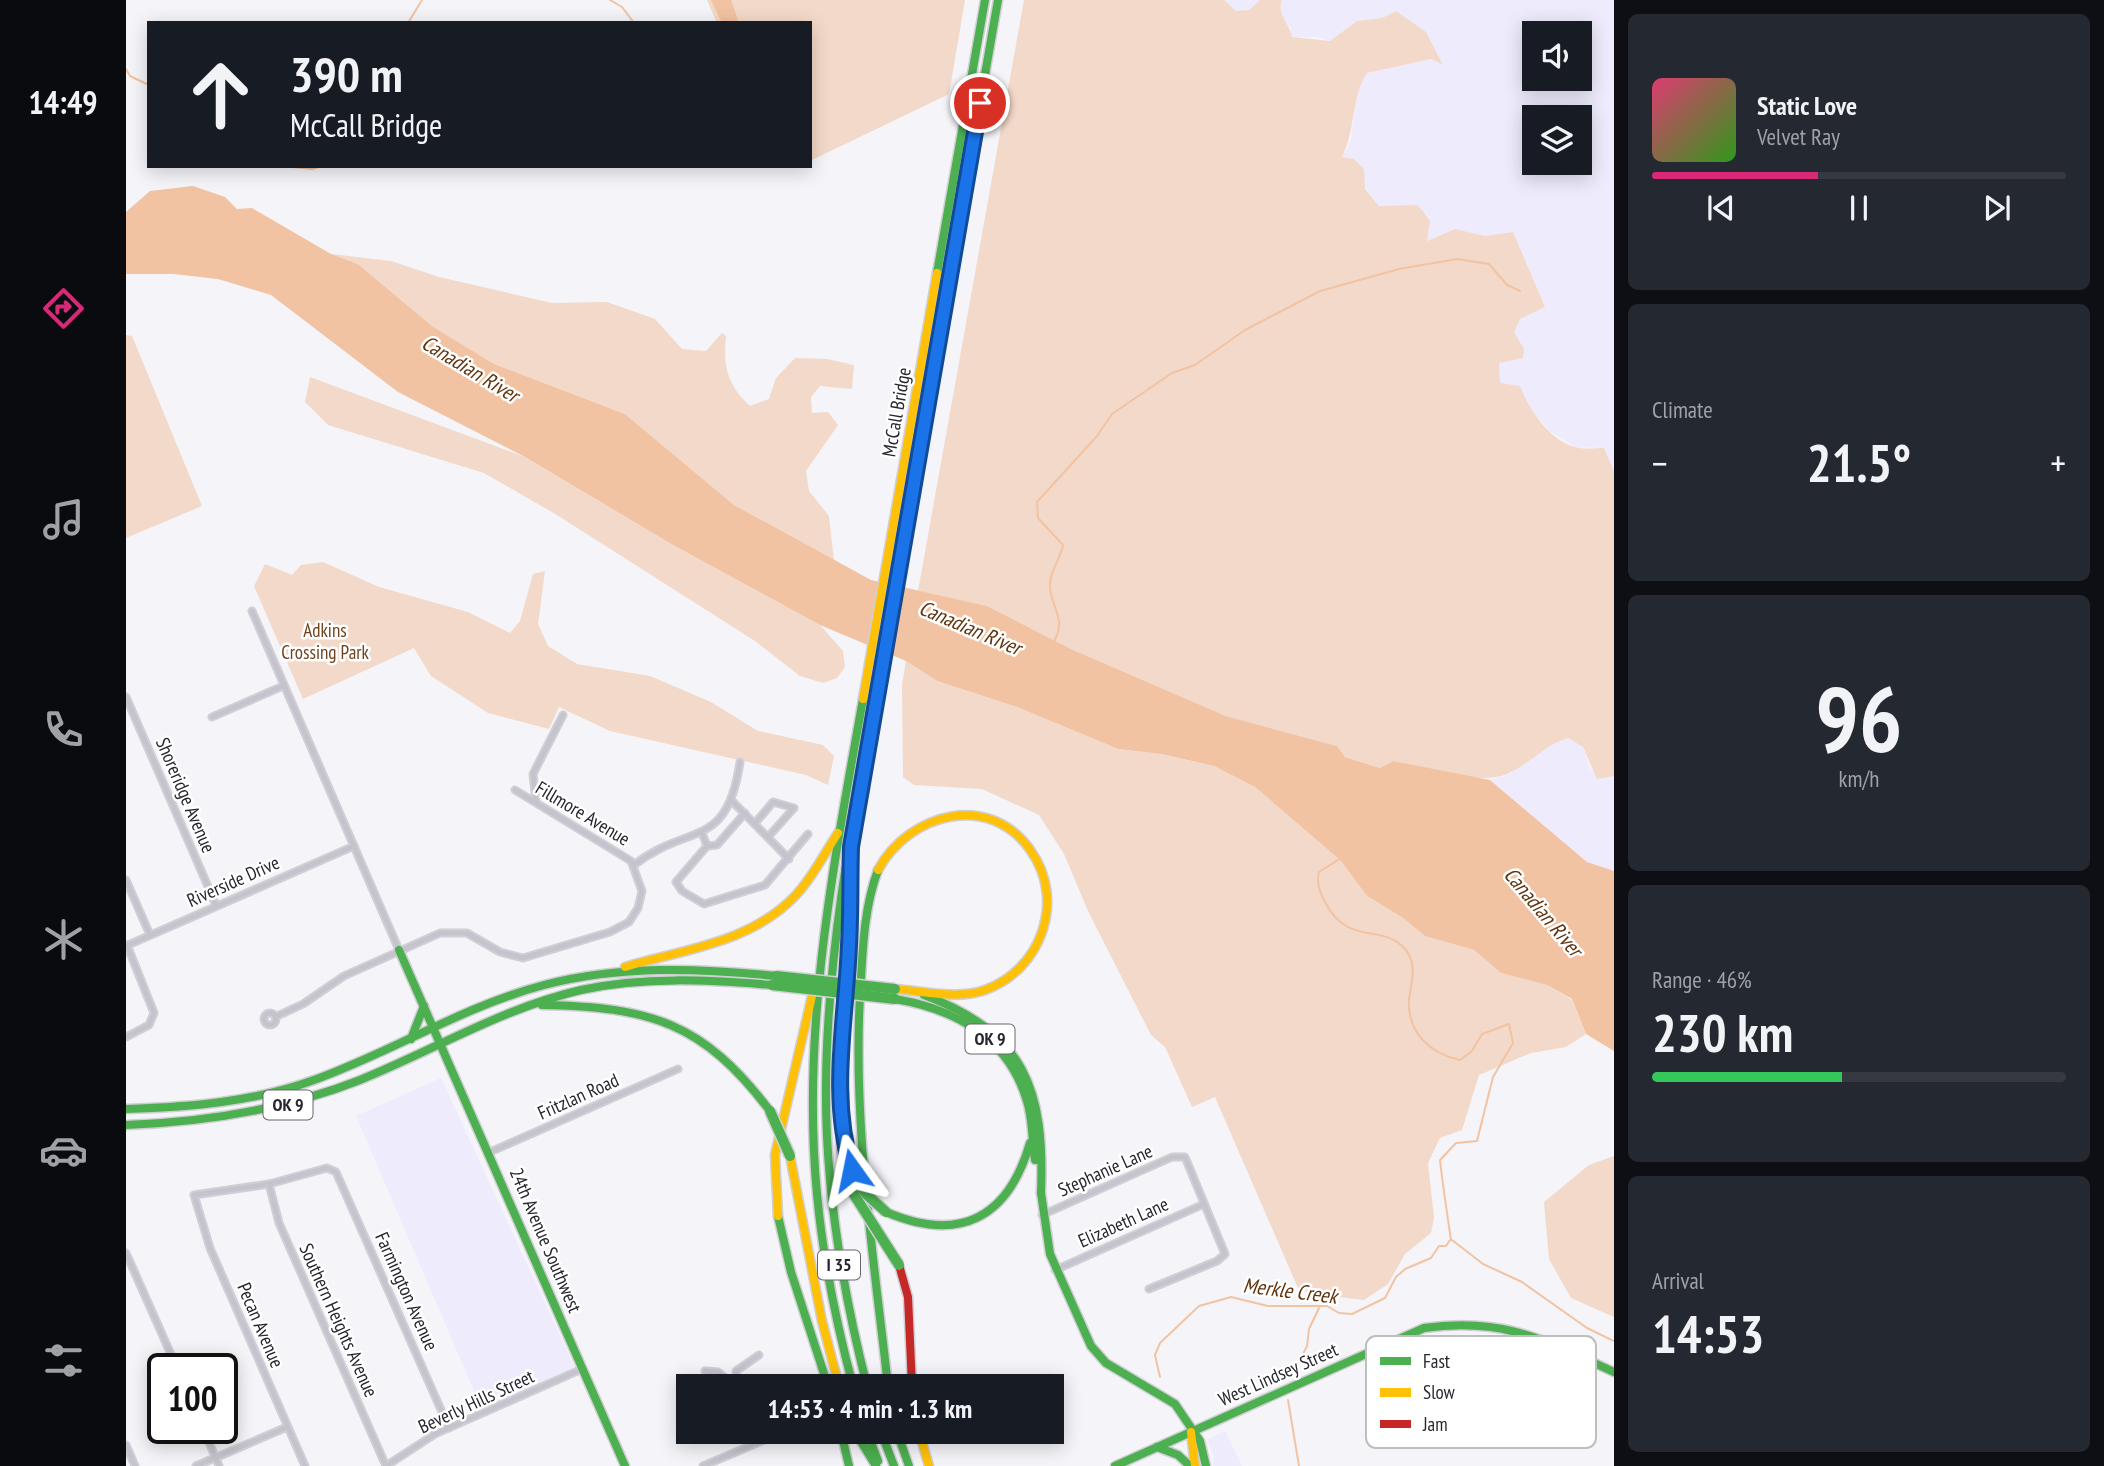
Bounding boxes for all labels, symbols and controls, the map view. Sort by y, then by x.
map controls [1522,21,1592,175]
button: sound [1522,21,1592,91]
text: 390 m [290,42,403,106]
icon: ahead [175,49,266,140]
pin [950,73,1010,133]
text: 14:49 [28,81,98,123]
icon: arrive [961,84,999,122]
text: Static Love [1757,89,1857,122]
text: McCall Bridge [290,104,442,146]
button: layers [1522,105,1592,175]
text: Velvet Ray [1757,122,1840,151]
icon: previous [1702,189,1740,227]
icon: pause [1840,189,1878,227]
icon: next [1978,189,2016,227]
icon: directions [39,284,88,333]
water label: Canadian River [417,329,526,410]
street label: McCall Bridge [876,365,916,459]
text: Climate [1652,395,1713,424]
text: 21.5° [1807,429,1911,496]
text: − [1652,438,1668,487]
text: + [2050,438,2066,487]
icon: music [39,495,88,544]
water label: Canadian River [915,594,1028,662]
park label: Adkins Crossing Park [281,618,369,664]
text: 96 [1816,659,1903,777]
icon: phone [39,705,88,754]
street label: Shoreridge Avenue [151,734,221,856]
text: km/h [1839,764,1879,793]
street label: Fillmore Avenue [531,775,635,851]
street label: Riverside Drive [183,850,283,912]
water label: Canadian River [1498,862,1591,964]
icon: climate [39,915,88,964]
text: Range · 46% [1652,965,1752,994]
text: 230 km [1652,999,1793,1066]
road number: OK 9 [966,1024,1014,1054]
street label: Fritzlan Road [534,1068,622,1124]
road number: OK 9 [264,1090,312,1120]
icon: car [39,1126,88,1175]
position arrow [815,1133,889,1207]
street label: Stephanie Lane [1054,1138,1156,1202]
street label: 24th Avenue Southwest [505,1164,588,1317]
street label: Elizabeth Lane [1074,1191,1172,1253]
street label: Farmington Avenue [370,1228,444,1354]
street label: Southern Heights Avenue [294,1240,384,1401]
road number: I 35 [818,1250,860,1280]
text: Arrival [1652,1266,1704,1295]
water label: Merkle Creek [1242,1271,1341,1310]
street label: Pecan Avenue [232,1279,290,1371]
text: 14:53 [1652,1300,1764,1367]
icon: filters [39,1336,88,1385]
legend [1366,1336,1596,1448]
street label: West Lindsey Street [1215,1337,1342,1411]
text: Fast [1423,1349,1451,1373]
speed limit sign: 100 [147,1353,238,1444]
street label: Beverly Hills Street [414,1363,538,1438]
text: Slow [1423,1380,1456,1404]
text: 14:53 · 4 min · 1.3 km [768,1392,972,1425]
text: Jam [1422,1412,1448,1436]

